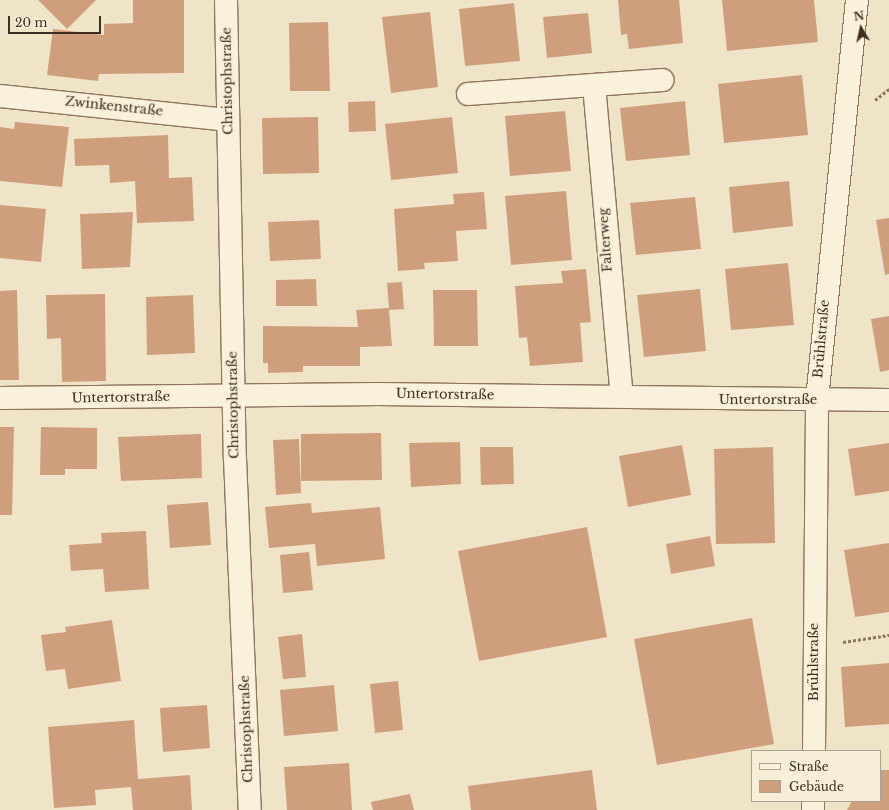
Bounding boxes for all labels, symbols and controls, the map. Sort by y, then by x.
scale bar [10,8,103,34]
north arrow [841,8,881,48]
text: N [853,8,865,24]
text: 20 m [15,15,47,30]
street label: Christophstraße [219,27,237,135]
street label: Zwinkenstraße [64,94,164,120]
street label: Falterweg [596,207,616,273]
street label: Brühlstraße [811,299,833,379]
street label: Christophstraße [225,351,243,459]
street label: Untertorstraße [396,386,494,404]
street label: Untertorstraße [72,389,170,407]
street label: Untertorstraße [719,392,817,408]
street label: Brühlstraße [806,623,822,701]
street label: Christophstraße [237,675,257,783]
legend [751,750,881,802]
text: Straße [789,759,829,774]
text: Gebäude [789,779,844,794]

